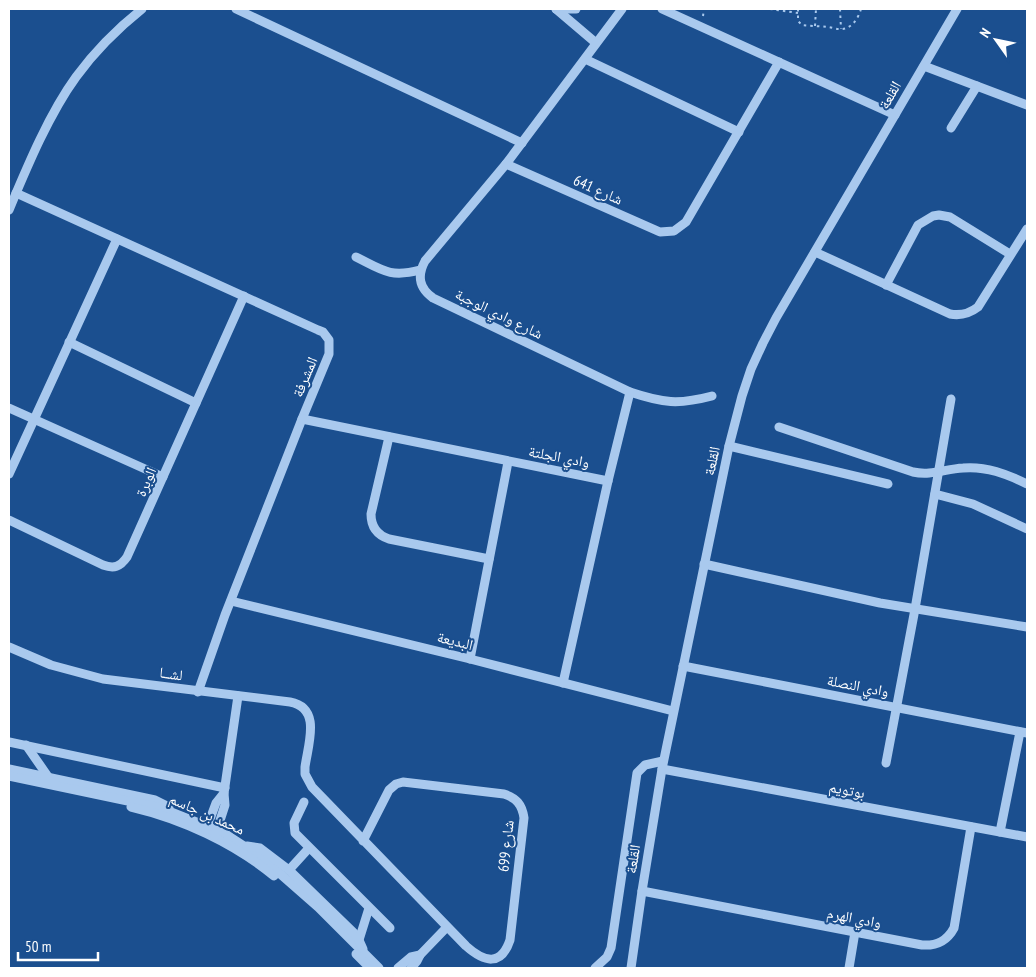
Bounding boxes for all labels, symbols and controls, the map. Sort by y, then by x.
north arrow [971,15,1021,65]
text: N [975,25,995,41]
street label: القلعة [874,77,905,112]
street label: شارع 641 [570,170,626,210]
street label: شارع وادي الوجبة [451,284,546,346]
street label: المشرفة [288,354,321,400]
street label: وادي الجلتة [526,441,591,474]
street label: القلعة [699,445,724,477]
street label: الوبرة [131,464,160,499]
street label: البديعة [435,627,475,654]
street label: لشــا [158,662,184,685]
street label: وادي النصلة [825,670,891,704]
street label: بوتويم [827,777,867,803]
street label: محمد بن جاسم [166,788,248,840]
street label: شارع 699 [493,819,519,873]
street label: القلعة [621,843,644,875]
street label: وادي الهرم [825,903,883,935]
scale bar [18,930,98,962]
text: 50 m [25,937,51,956]

